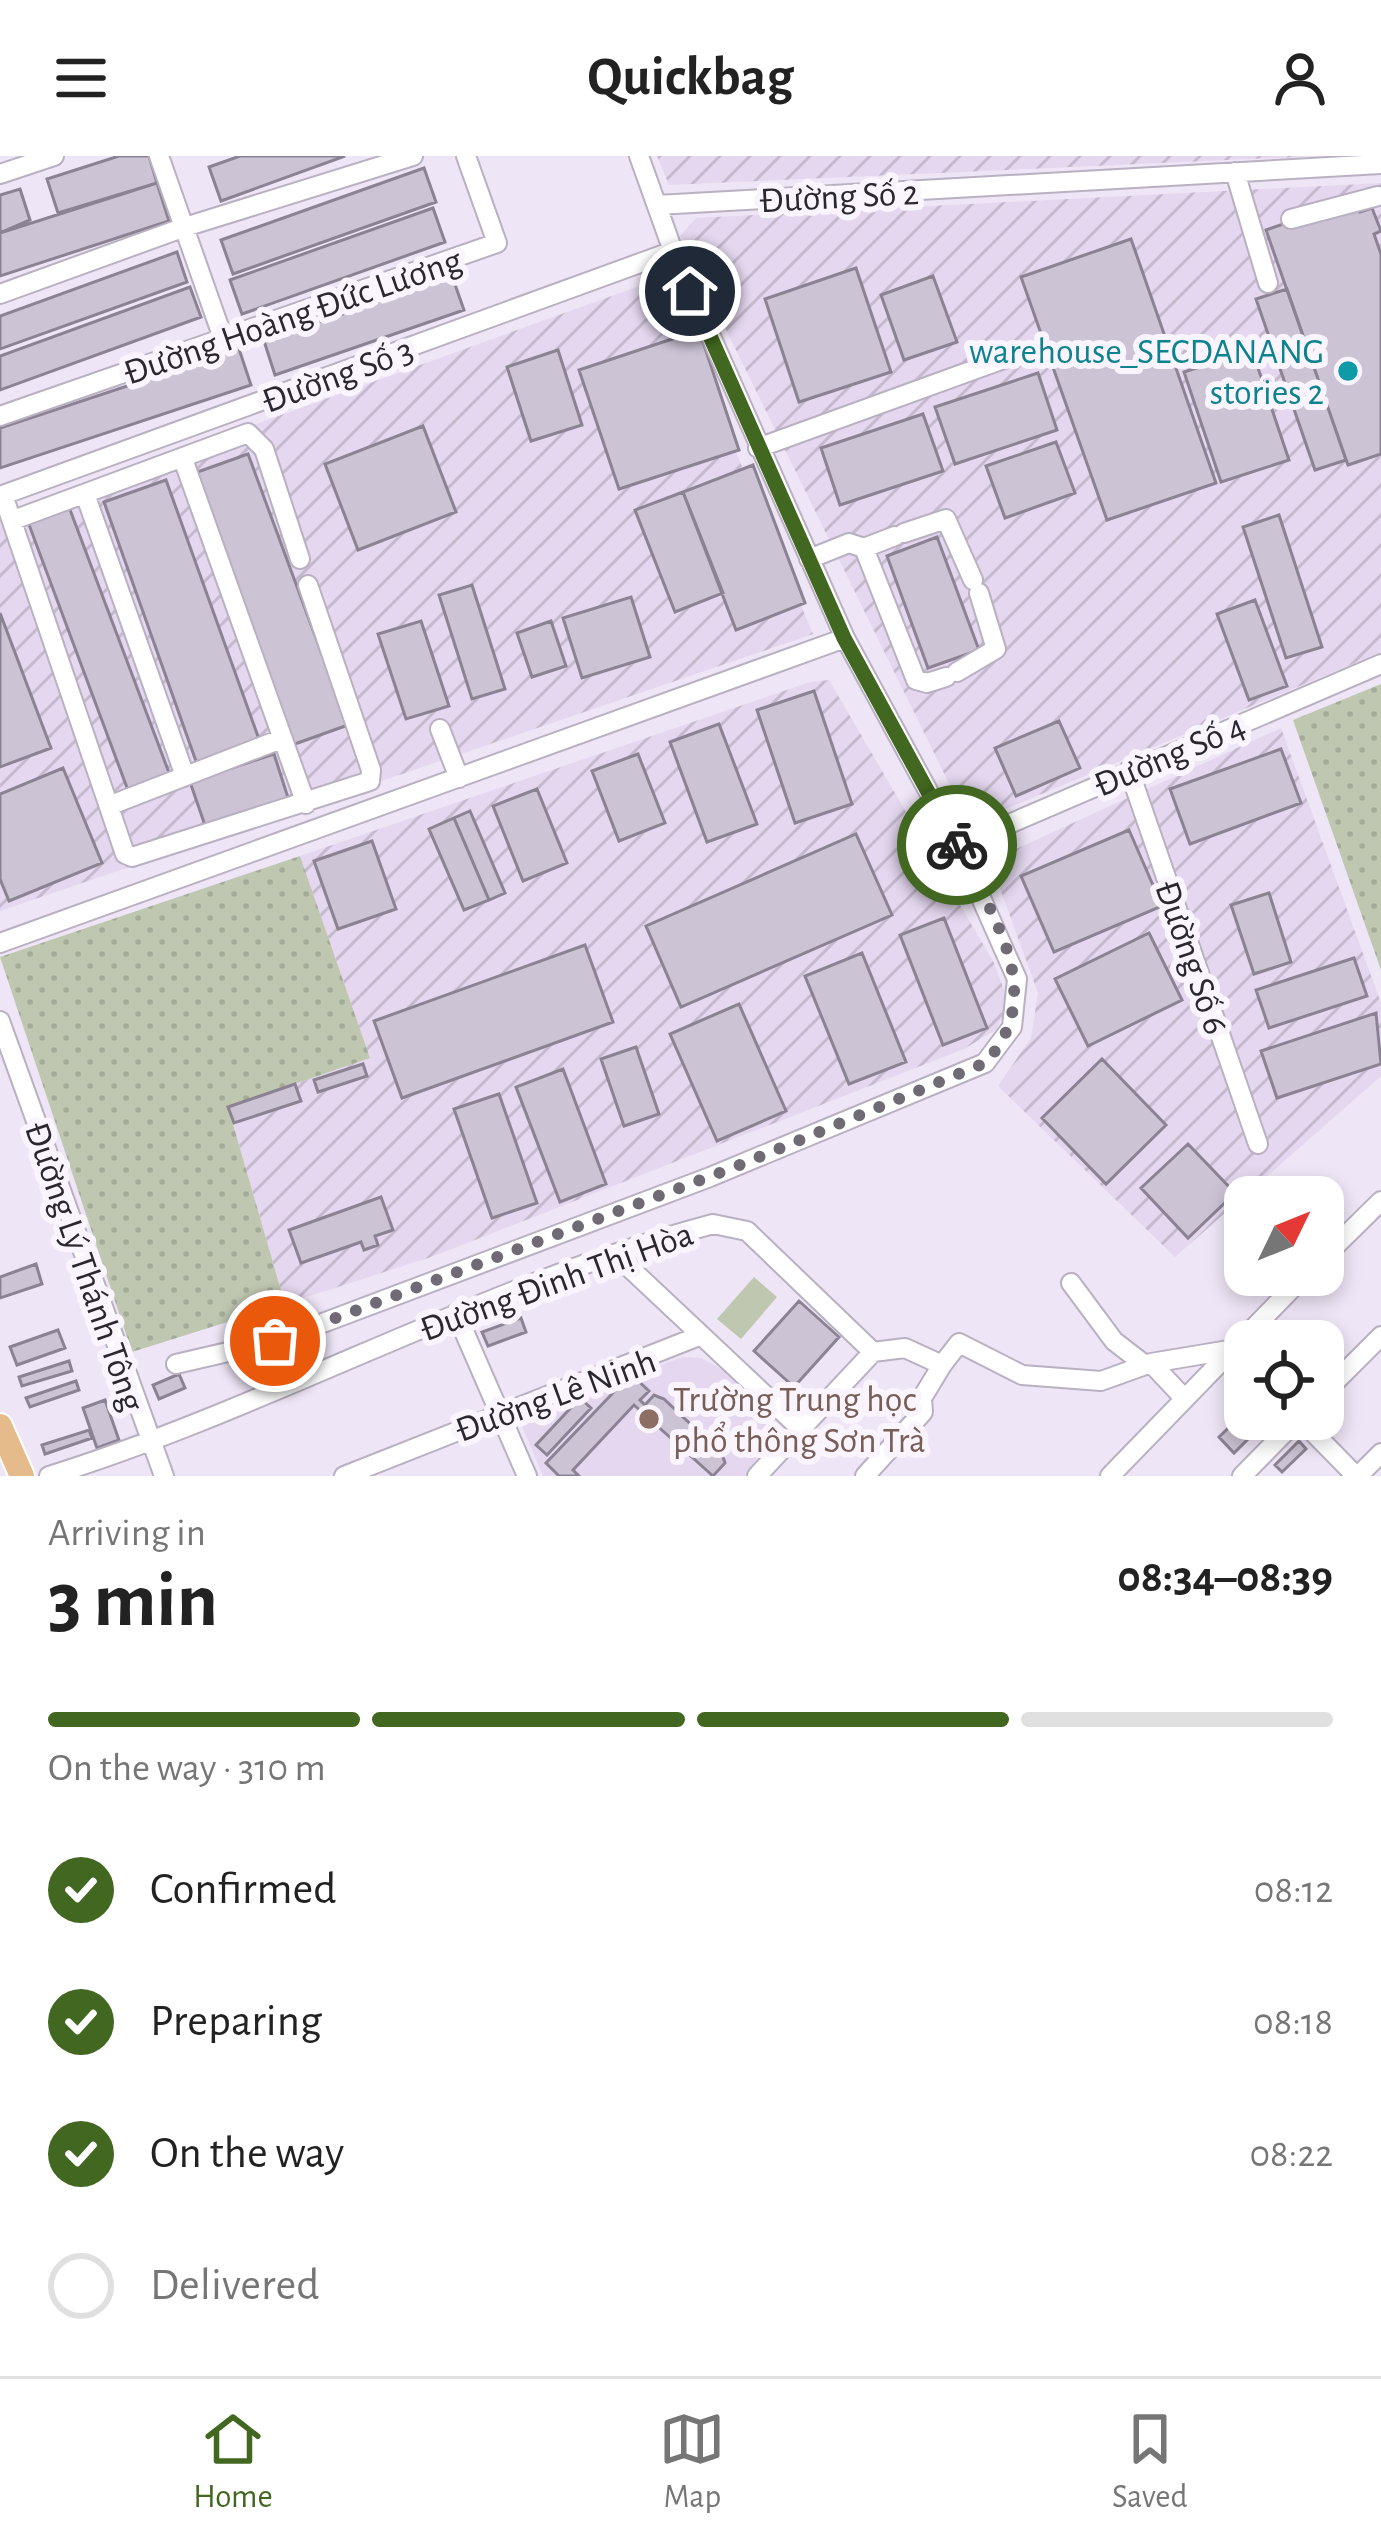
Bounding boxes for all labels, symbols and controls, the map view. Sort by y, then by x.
icon: menu [48,45,114,111]
icon: person [1267,45,1333,111]
text: Quickbag [588,51,793,105]
street label: Đường Số 2 [759,175,920,219]
pin [639,240,741,342]
street label: Đường Hoàng Đức Lương [119,242,467,392]
icon: home [657,258,723,324]
street label: Đường Số 3 [257,332,418,420]
place label: warehouse_SECDANANG stories 2 [969,334,1324,411]
marker: warehouse_SECDANANG stories 2 [1335,358,1361,384]
street label: Đường Số 4 [1089,708,1251,804]
courier [897,785,1017,905]
icon: bike [924,812,990,878]
street label: Đường Số 6 [1148,876,1234,1039]
street label: Đường Lý Thánh Tông [18,1118,151,1416]
north arrow [1224,1176,1344,1296]
map controls [1224,1176,1344,1440]
street label: Đường Đinh Thị Hòa [415,1216,698,1348]
pin [224,1290,326,1392]
icon: bag [242,1308,308,1374]
button: locate [1224,1320,1344,1440]
street label: Đường Lê Ninh [451,1343,661,1449]
place label: Trường Trung học phổ thông Sơn Trà [673,1382,926,1459]
marker: Trường Trung học phổ thông Sơn Trà [636,1406,662,1432]
text: Arriving in [48,1514,206,1553]
text: 08:34–08:39 [1117,1555,1333,1600]
text: 3 min [48,1563,218,1641]
text: On the way · 310 m [48,1749,326,1788]
icon: check [48,1857,114,1923]
text: Confirmed [150,1867,336,1912]
text: 08:12 [1254,1871,1333,1910]
icon: check [48,1989,114,2055]
text: Preparing [150,1999,322,2044]
text: 08:18 [1253,2003,1333,2042]
icon: check [48,2121,114,2187]
text: On the way [150,2131,344,2176]
text: 08:22 [1250,2135,1333,2174]
text: Delivered [150,2263,319,2308]
tab: Home [193,2406,273,2518]
tab: Map [659,2406,725,2518]
tab: Saved [1112,2406,1188,2518]

